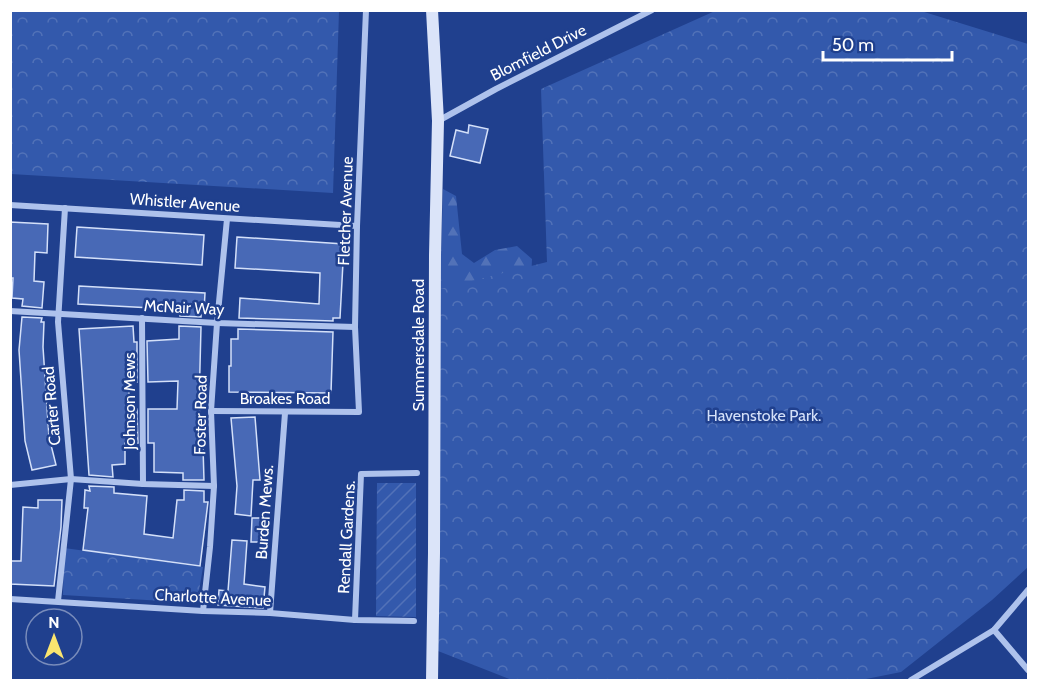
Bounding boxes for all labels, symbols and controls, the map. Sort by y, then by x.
street label: Blomfield Drive [487,20,589,85]
scale bar [823,24,952,62]
text: 50 m [832,34,874,56]
street label: Fletcher Avenue [334,156,357,266]
street label: Whistler Avenue [129,189,241,216]
street label: Summersdale Road [409,279,428,411]
street label: McNair Way [143,296,225,319]
street label: Johnson Mews [120,352,139,451]
street label: Carter Road [39,366,64,446]
street label: Foster Road [190,375,211,455]
street label: Broakes Road [240,389,330,408]
park label: Havenstoke Park. [707,406,821,425]
street label: Burden Mews. [252,464,277,560]
street label: Rendall Gardens. [334,480,359,594]
street label: Charlotte Avenue [154,585,272,610]
north arrow [24,607,84,667]
text: N [48,613,60,632]

